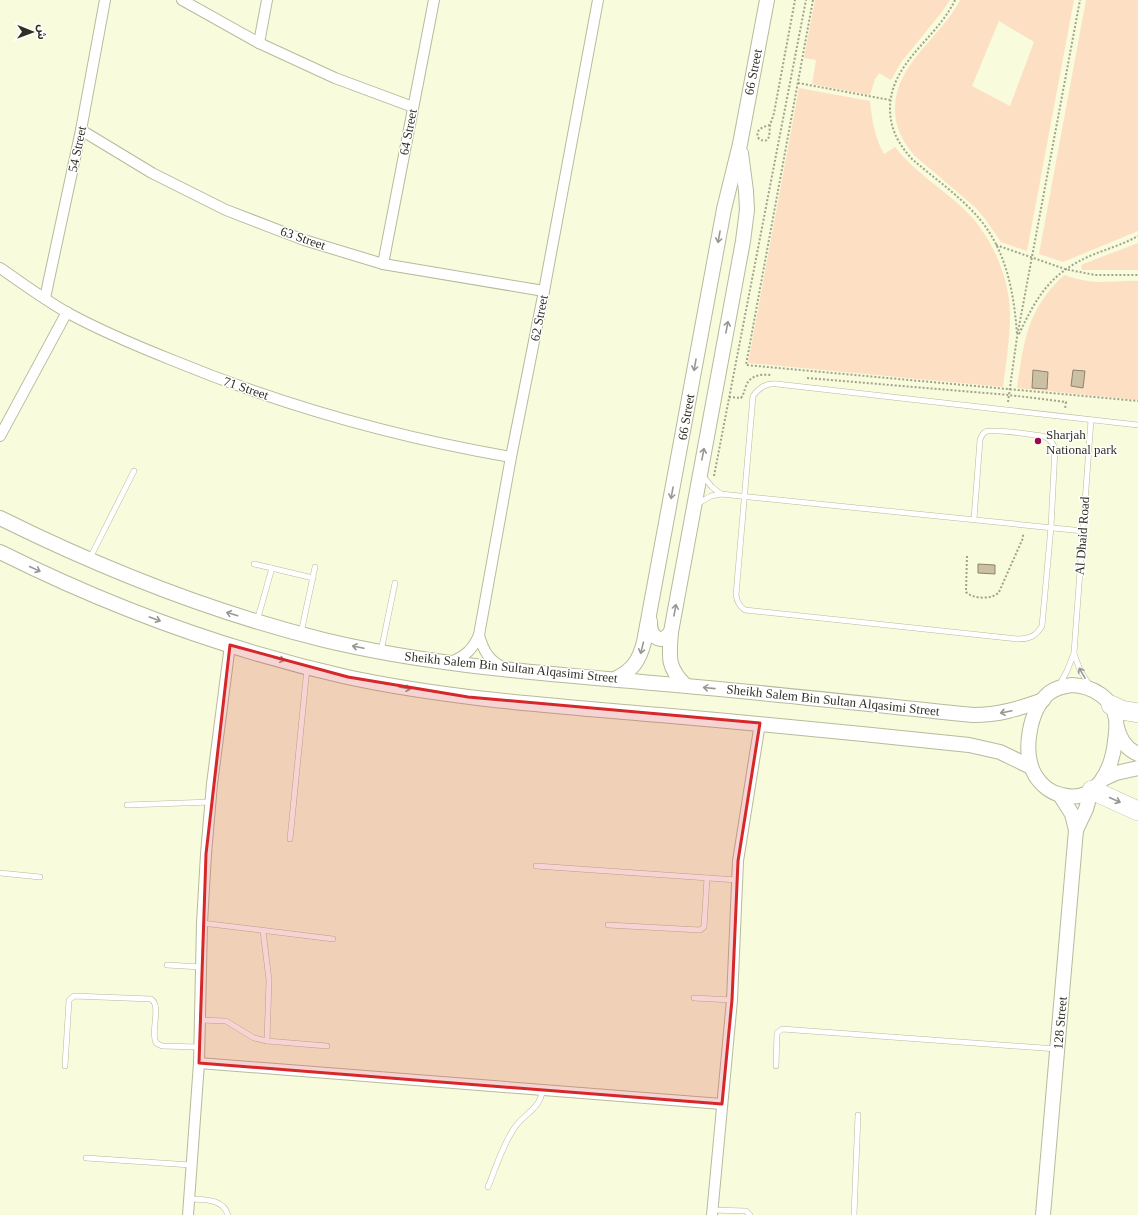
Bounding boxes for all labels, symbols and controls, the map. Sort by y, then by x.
north arrow [12,12,52,52]
text: ش [35,25,48,40]
street label: 66 Street [741,47,765,96]
street label: 64 Street [396,107,420,156]
street label: 54 Street [65,124,89,173]
street label: 63 Street [279,223,328,253]
one-way arrow [714,230,722,243]
street label: 62 Street [527,293,551,342]
one-way arrow [723,320,731,333]
one-way arrow [691,358,699,371]
street label: 71 Street [222,373,271,403]
street label: 66 Street [675,392,697,441]
place label: Sharjah National park [1046,427,1118,457]
marker: Sharjah National park [1033,436,1043,446]
one-way arrow [700,448,708,461]
one-way arrow [668,486,676,499]
street label: Al Dhaid Road [1072,496,1092,576]
one-way arrow [29,566,41,573]
one-way arrow [671,604,679,617]
one-way arrow [226,610,239,617]
one-way arrow [148,616,160,624]
one-way arrow [638,641,646,654]
one-way arrow [352,642,365,650]
street label: Sheikh Salem Bin Sultan Alqasimi Street [404,648,619,686]
one-way arrow [272,656,285,663]
one-way arrow [1078,667,1085,679]
street label: Sheikh Salem Bin Sultan Alqasimi Street [726,681,941,719]
one-way arrow [398,684,411,692]
one-way arrow [703,684,716,692]
one-way arrow [999,709,1012,717]
one-way arrow [1109,797,1121,805]
street label: 128 Street [1050,996,1070,1050]

